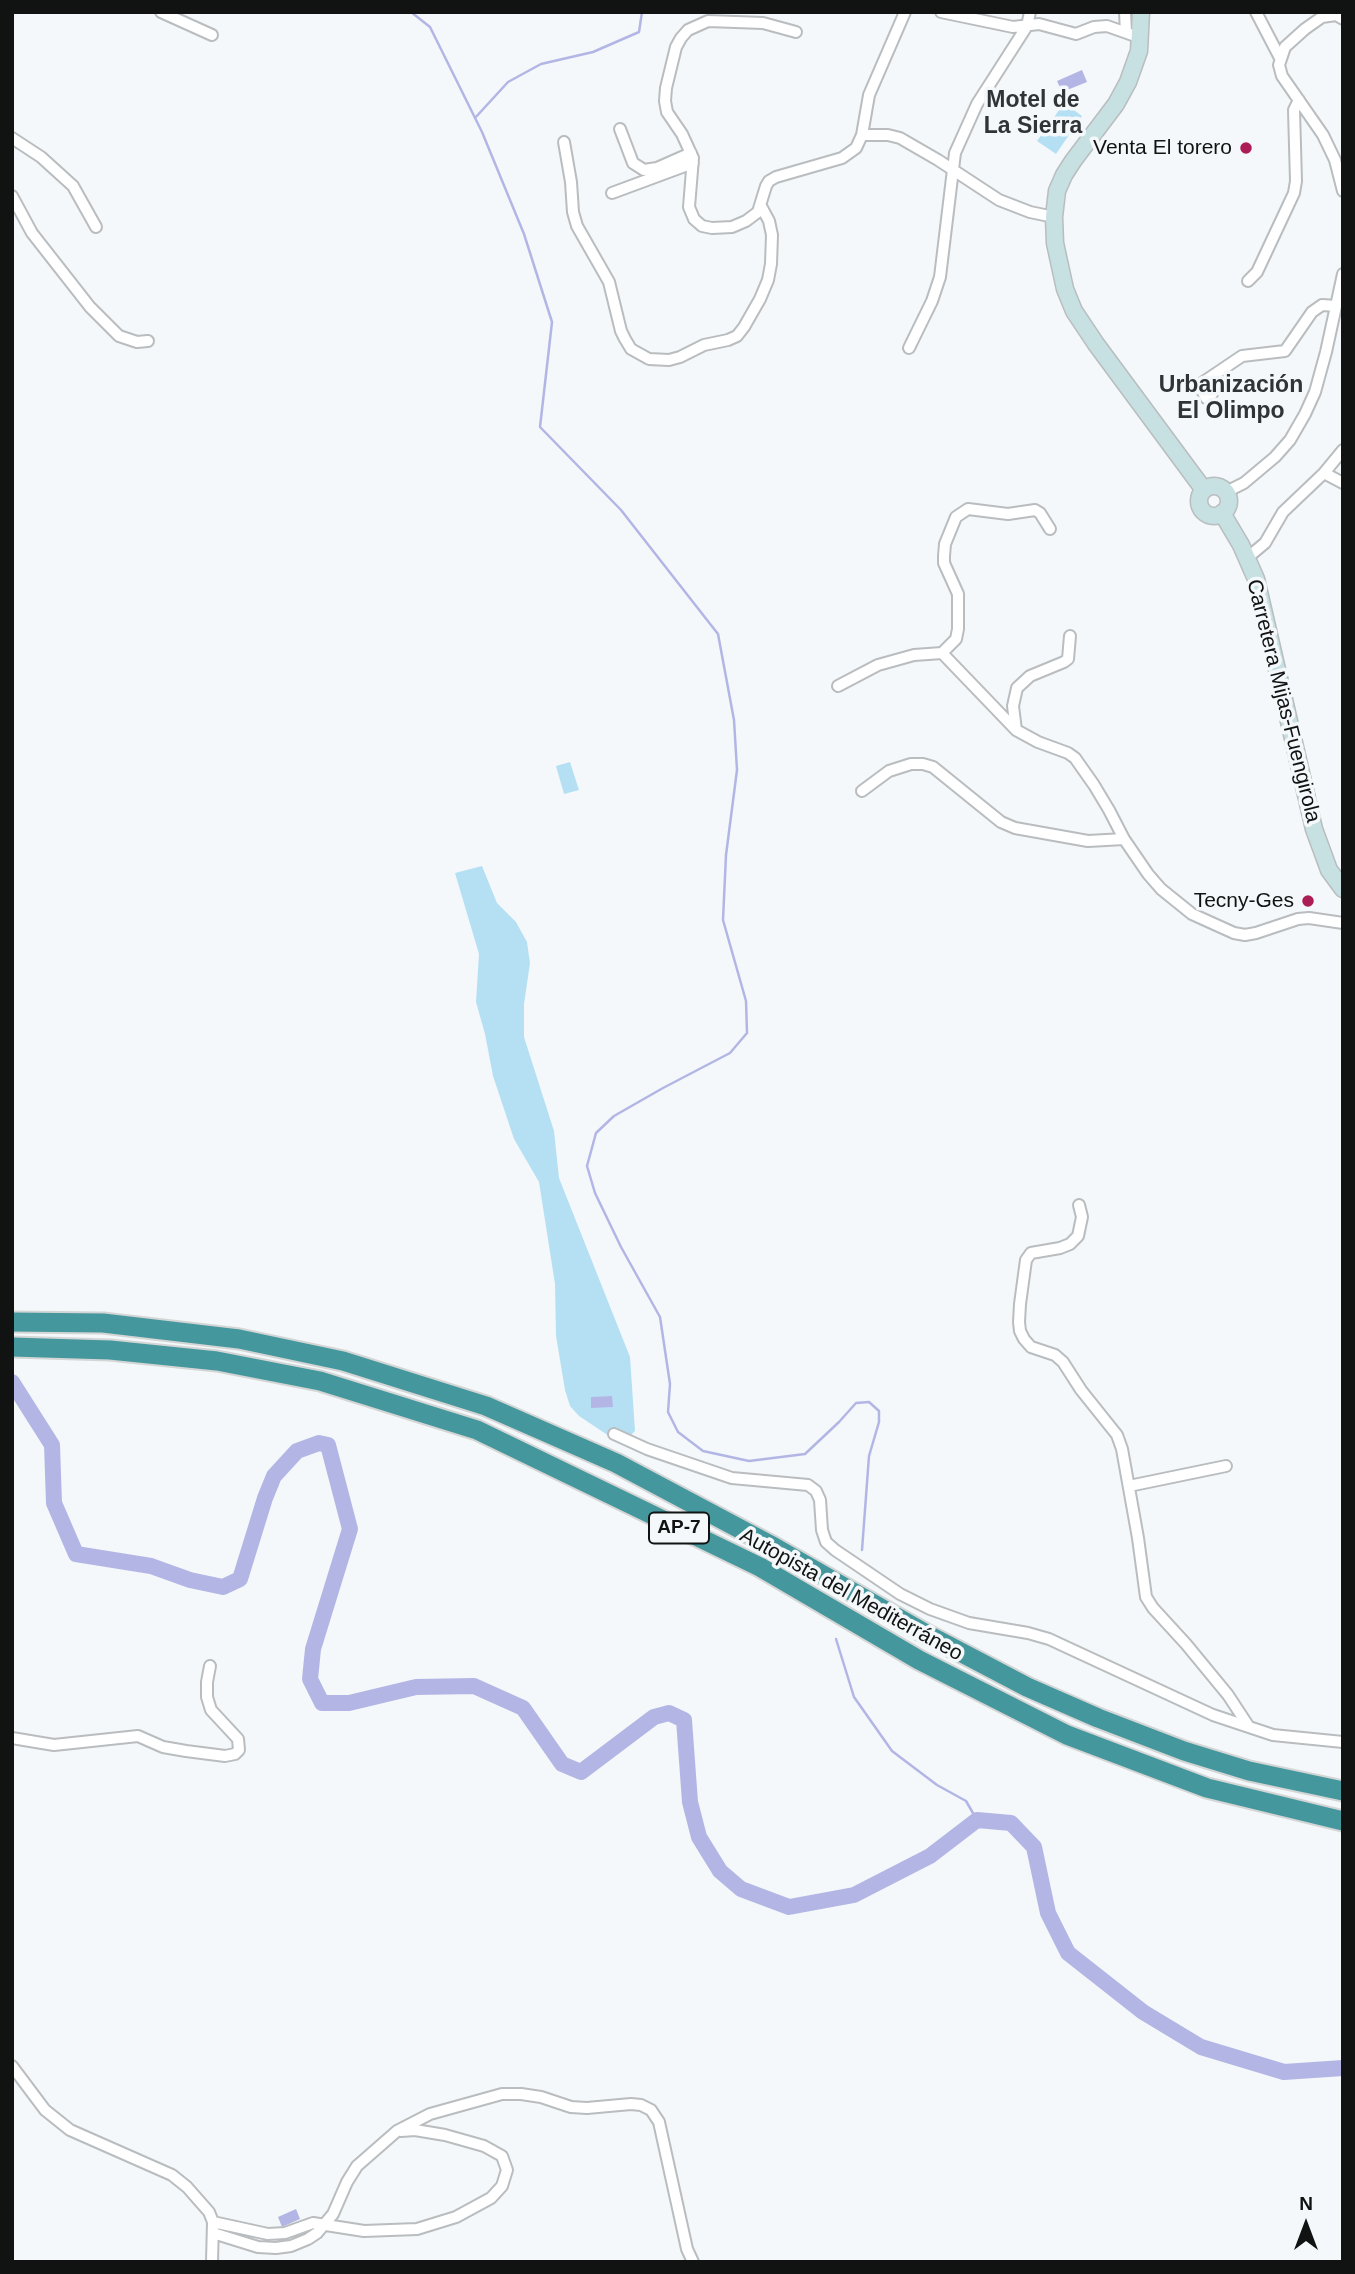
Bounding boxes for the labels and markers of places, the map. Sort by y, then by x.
place label: Venta El torero [1093,135,1232,161]
marker: Venta El torero [1238,140,1254,156]
place label: Tecny-Ges [1194,888,1294,914]
marker: Tecny-Ges [1300,893,1316,909]

